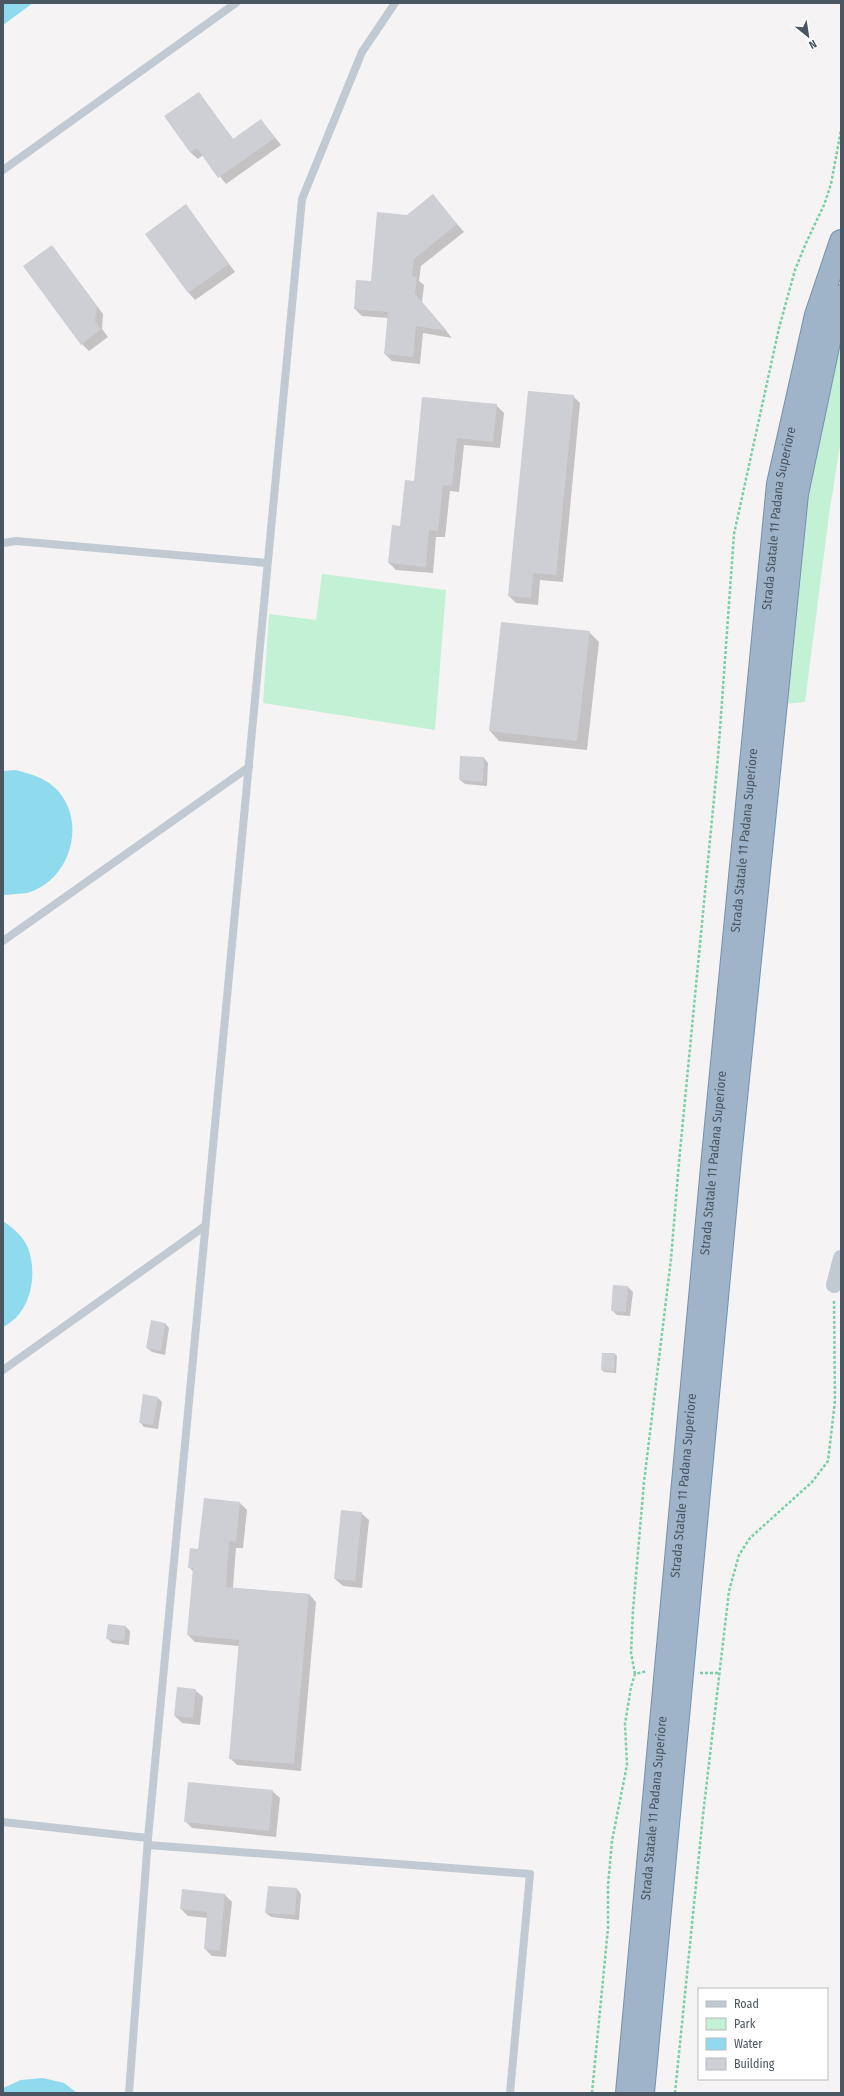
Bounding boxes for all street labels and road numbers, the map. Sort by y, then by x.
street label: Strada Statale 11 Padana Superiore [759,425,799,611]
street label: Strada Statale 11 Padana Superiore [728,748,760,933]
street label: Strada Statale 11 Padana Superiore [697,1070,729,1256]
street label: Strada Statale 11 Padana Superiore [667,1393,699,1578]
street label: Strada Statale 11 Padana Superiore [638,1715,670,1901]

